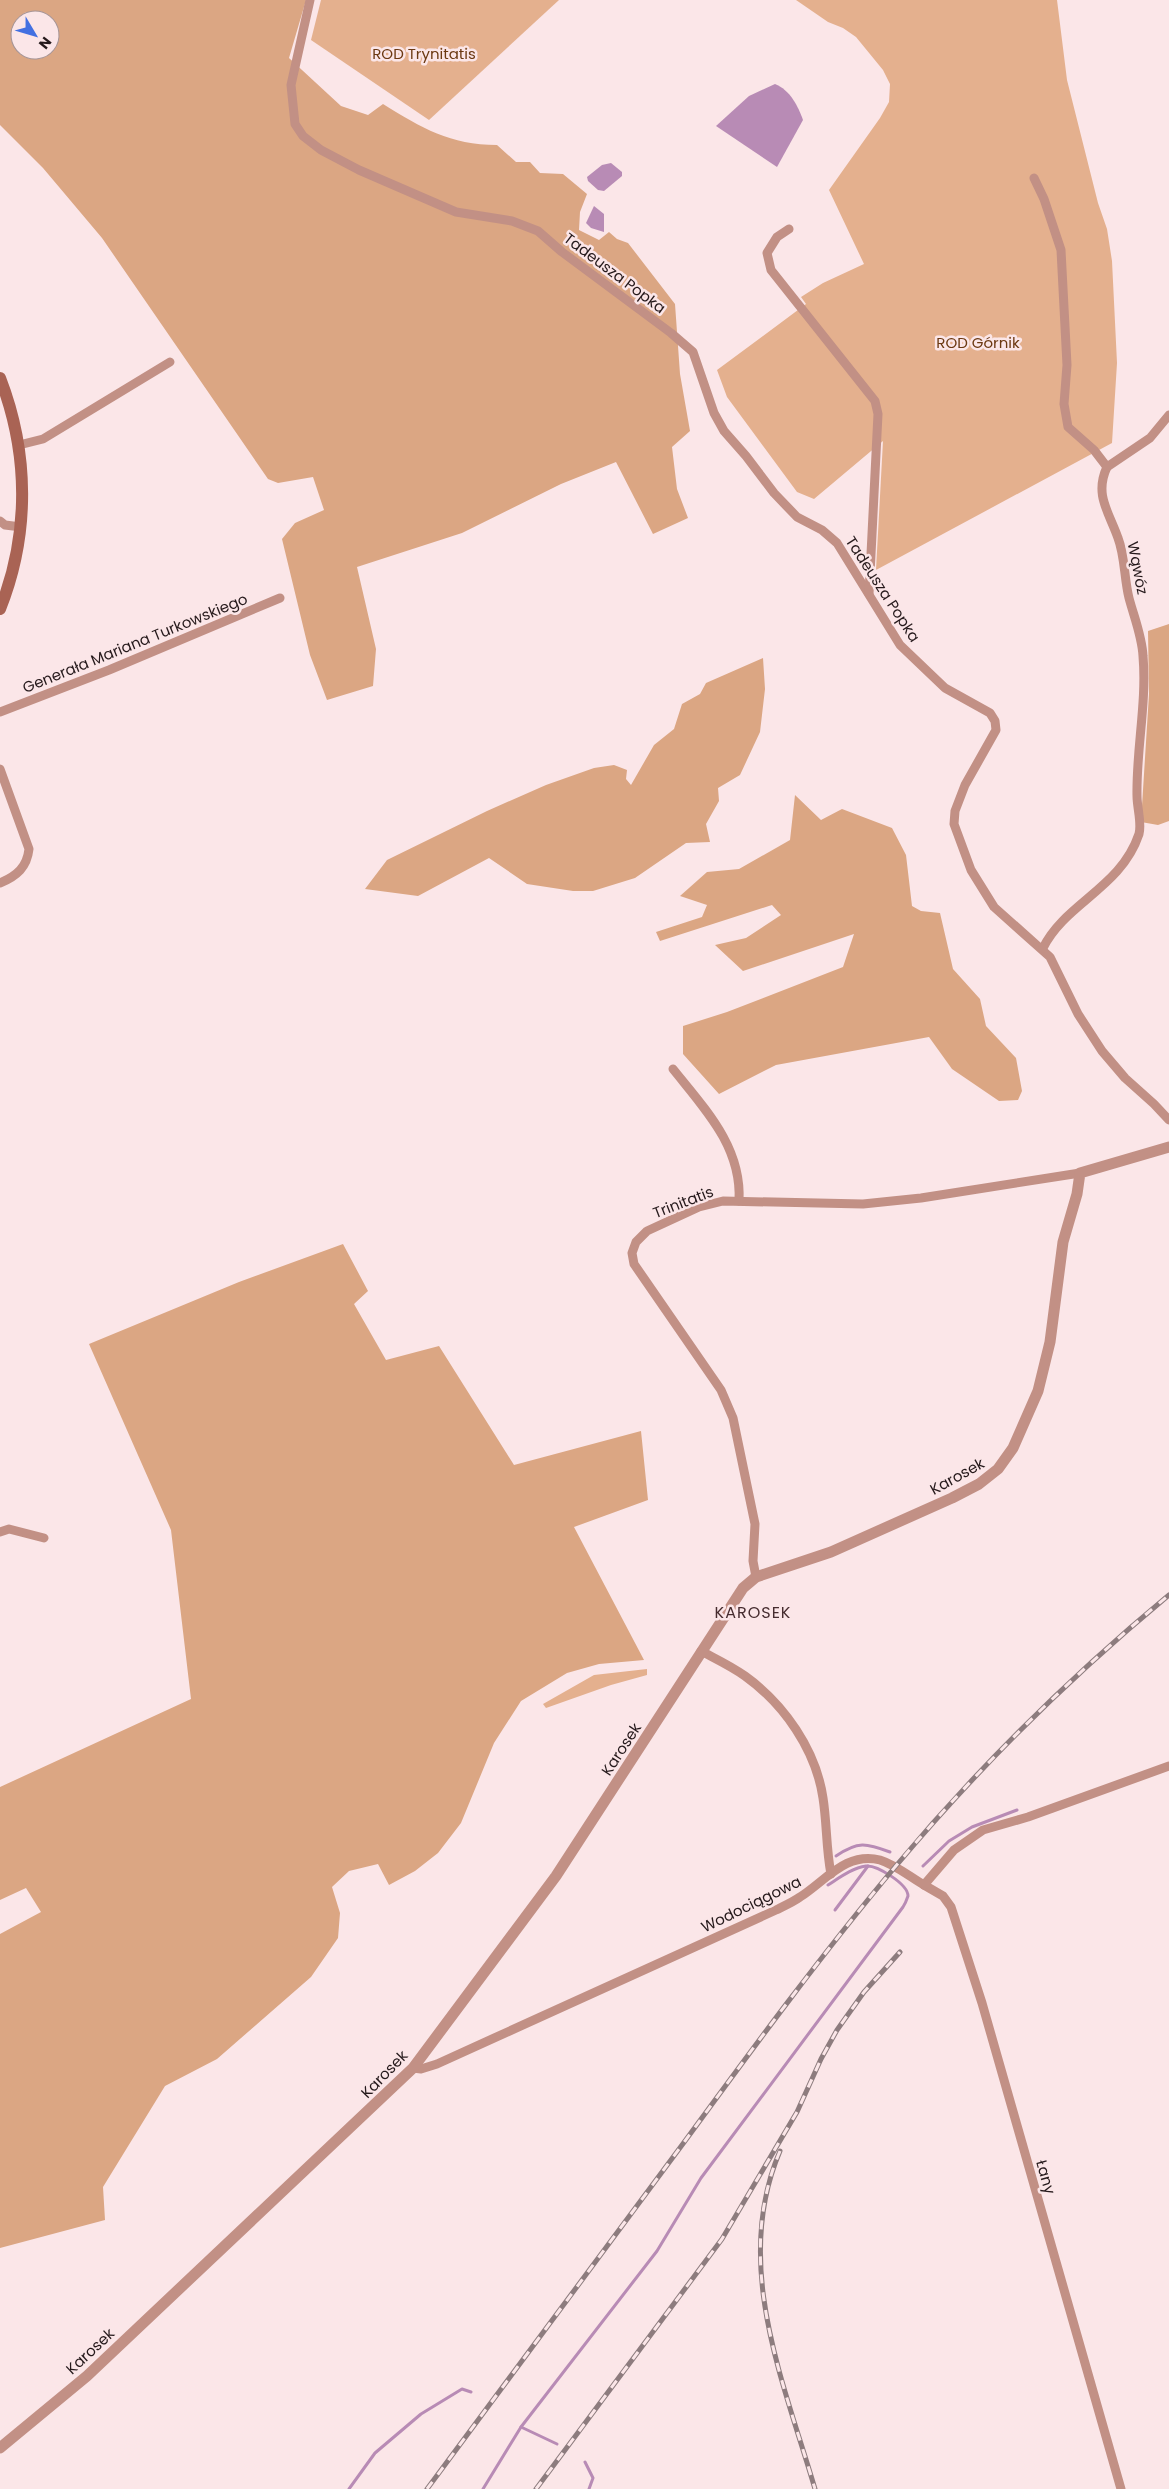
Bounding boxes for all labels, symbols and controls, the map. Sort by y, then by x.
north arrow [10,10,60,60]
text: N [34,33,56,53]
park label: ROD Trynitatis [372,43,476,64]
street label: Tadeusza Popka [560,228,670,318]
park label: ROD Górnik [936,332,1020,353]
street label: Tadeusza Popka [841,532,925,646]
street label: Wąwóz [1123,540,1153,596]
street label: Generała Mariana Turkowskiego [19,588,251,698]
street label: Trinitatis [650,1181,716,1223]
street label: Karosek [926,1452,988,1500]
district label: KAROSEK [715,1601,791,1624]
street label: Karosek [596,1718,646,1780]
street label: Wodociągowa [697,1871,805,1937]
street label: Karosek [356,2045,412,2103]
street label: Łany [1031,2157,1061,2197]
street label: Karosek [61,2323,119,2379]

